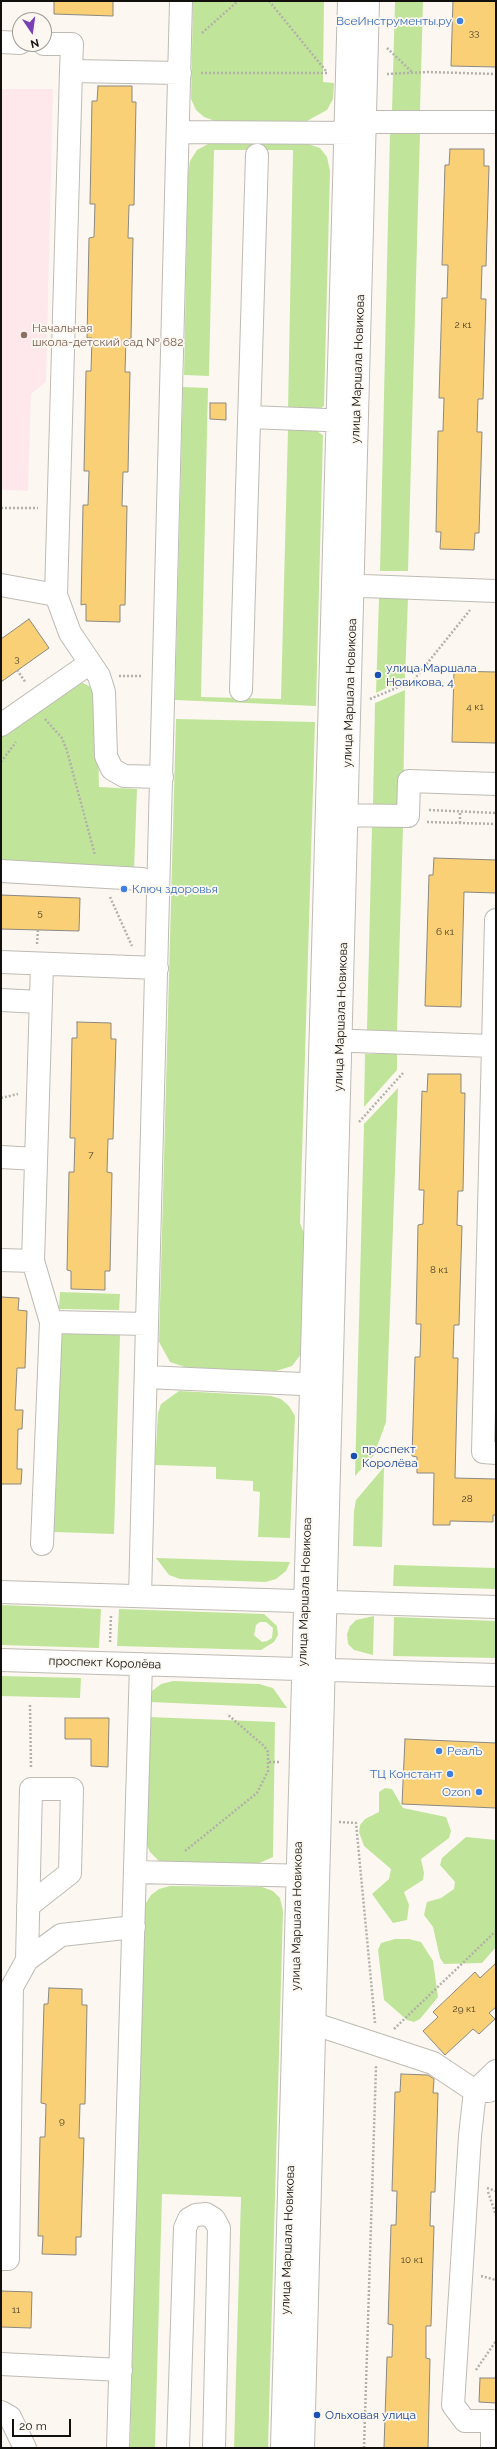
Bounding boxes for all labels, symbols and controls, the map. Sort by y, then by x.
north arrow [12,12,52,52]
place label: ВсеИнструменты.ру [336,14,452,28]
marker: ВсеИнструменты.ру [455,16,465,26]
house number: 33 [469,27,479,39]
text: N [29,36,40,50]
street label: улица Маршала Новикова [348,294,368,444]
house number: 2 к1 [454,319,472,331]
place label: Начальная школа-детский сад № 682 [32,321,183,349]
marker: Начальная школа-детский сад № 682 [19,330,29,340]
street label: улица Маршала Новикова [340,618,360,768]
house number: 3 [14,653,20,665]
place label: улица Маршала Новикова, 4 [386,661,477,689]
marker: улица Маршала Новикова, 4 [373,670,383,680]
house number: 4 к1 [466,701,484,713]
place label: Ключ здоровья [132,882,218,896]
marker: Ключ здоровья [119,884,129,894]
house number: 5 [37,907,43,919]
house number: 6 к1 [436,926,454,938]
street label: улица Маршала Новикова [331,942,351,1092]
house number: 7 [88,1149,94,1161]
house number: 8 к1 [430,1264,448,1276]
place label: проспект Королёва [362,1442,418,1470]
marker: проспект Королёва [349,1451,359,1461]
house number: 28 [461,1493,473,1505]
street label: улица Маршала Новикова [295,1517,315,1667]
street label: проспект Королёва [48,1654,162,1672]
place label: РеалЪ [447,1744,482,1758]
marker: РеалЪ [434,1746,444,1756]
place label: ТЦ Констант [370,1767,442,1781]
marker: ТЦ Констант [445,1769,455,1779]
place label: Ozon [442,1785,471,1799]
marker: Ozon [474,1787,484,1797]
street label: улица Маршала Новикова [288,1841,306,1991]
house number: 29 к1 [452,2003,476,2015]
house number: 9 [59,2115,65,2127]
street label: улица Маршала Новикова [278,2165,298,2315]
house number: 10 к1 [401,2254,423,2266]
house number: 11 [12,2304,20,2316]
place label: Ольховая улица [325,2408,416,2422]
marker: Ольховая улица [312,2410,322,2420]
scale bar [14,2411,73,2437]
text: 20 m [19,2419,47,2433]

